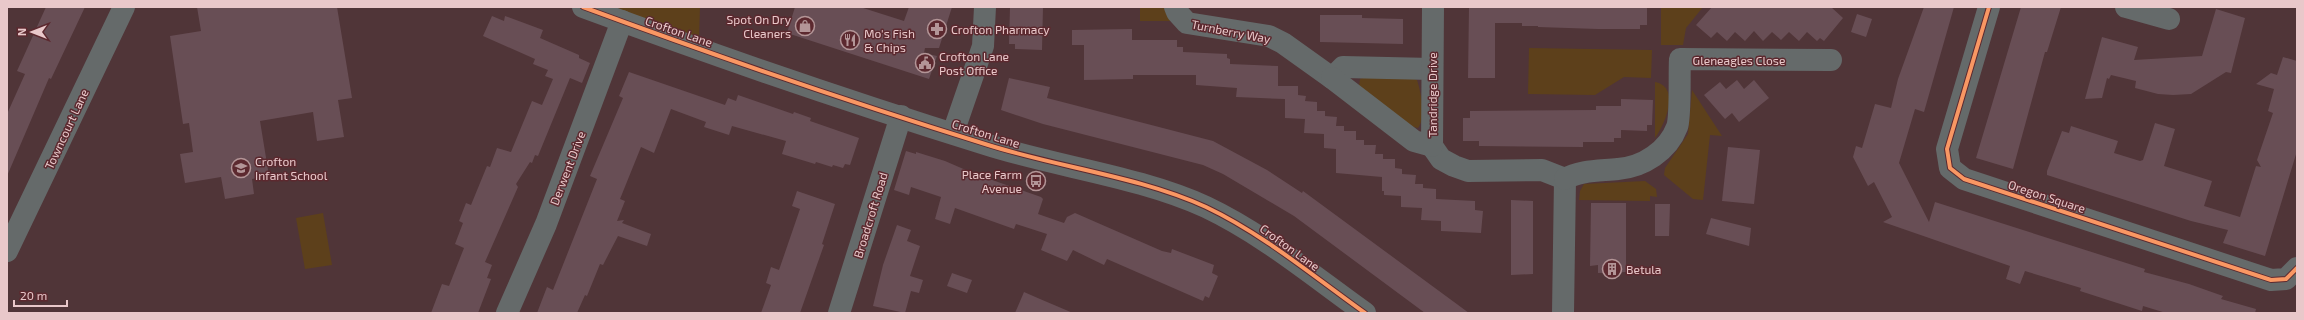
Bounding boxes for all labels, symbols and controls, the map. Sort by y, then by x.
north arrow [12,12,52,52]
place label: Spot On Dry Cleaners [726,12,792,40]
street label: Crofton Lane [644,13,714,49]
shop icon: Spot On Dry Cleaners [794,15,816,37]
street label: Turnberry Way [1190,16,1272,46]
pharmacy icon: Crofton Pharmacy [926,18,948,40]
place label: Crofton Pharmacy [951,22,1050,36]
place label: Mo's Fish & Chips [864,26,915,54]
text: N [15,28,28,36]
restaurant icon: Mo's Fish & Chips [839,29,861,51]
place label: Crofton Lane Post Office [939,49,1009,77]
public building icon: Crofton Lane Post Office [914,52,936,74]
street label: Tandridge Drive [1425,52,1439,138]
street label: Gleneagles Close [1693,53,1785,67]
street label: Towncourt Lane [41,87,91,171]
street label: Crofton Lane [950,116,1022,150]
street label: Derwent Drive [546,129,588,207]
place label: Crofton Infant School [255,154,328,182]
school or university icon: Crofton Infant School [230,157,252,179]
place label: Place Farm Avenue [962,167,1022,195]
street label: Broadcroft Road [850,170,890,260]
bus stop icon: Place Farm Avenue [1025,170,1047,192]
street label: Oregon Square [2007,177,2087,215]
street label: Crofton Lane [1258,221,1322,273]
building icon: Betula [1601,258,1623,280]
place label: Betula [1626,262,1661,276]
scale bar [14,282,67,308]
text: 20 m [20,288,47,302]

